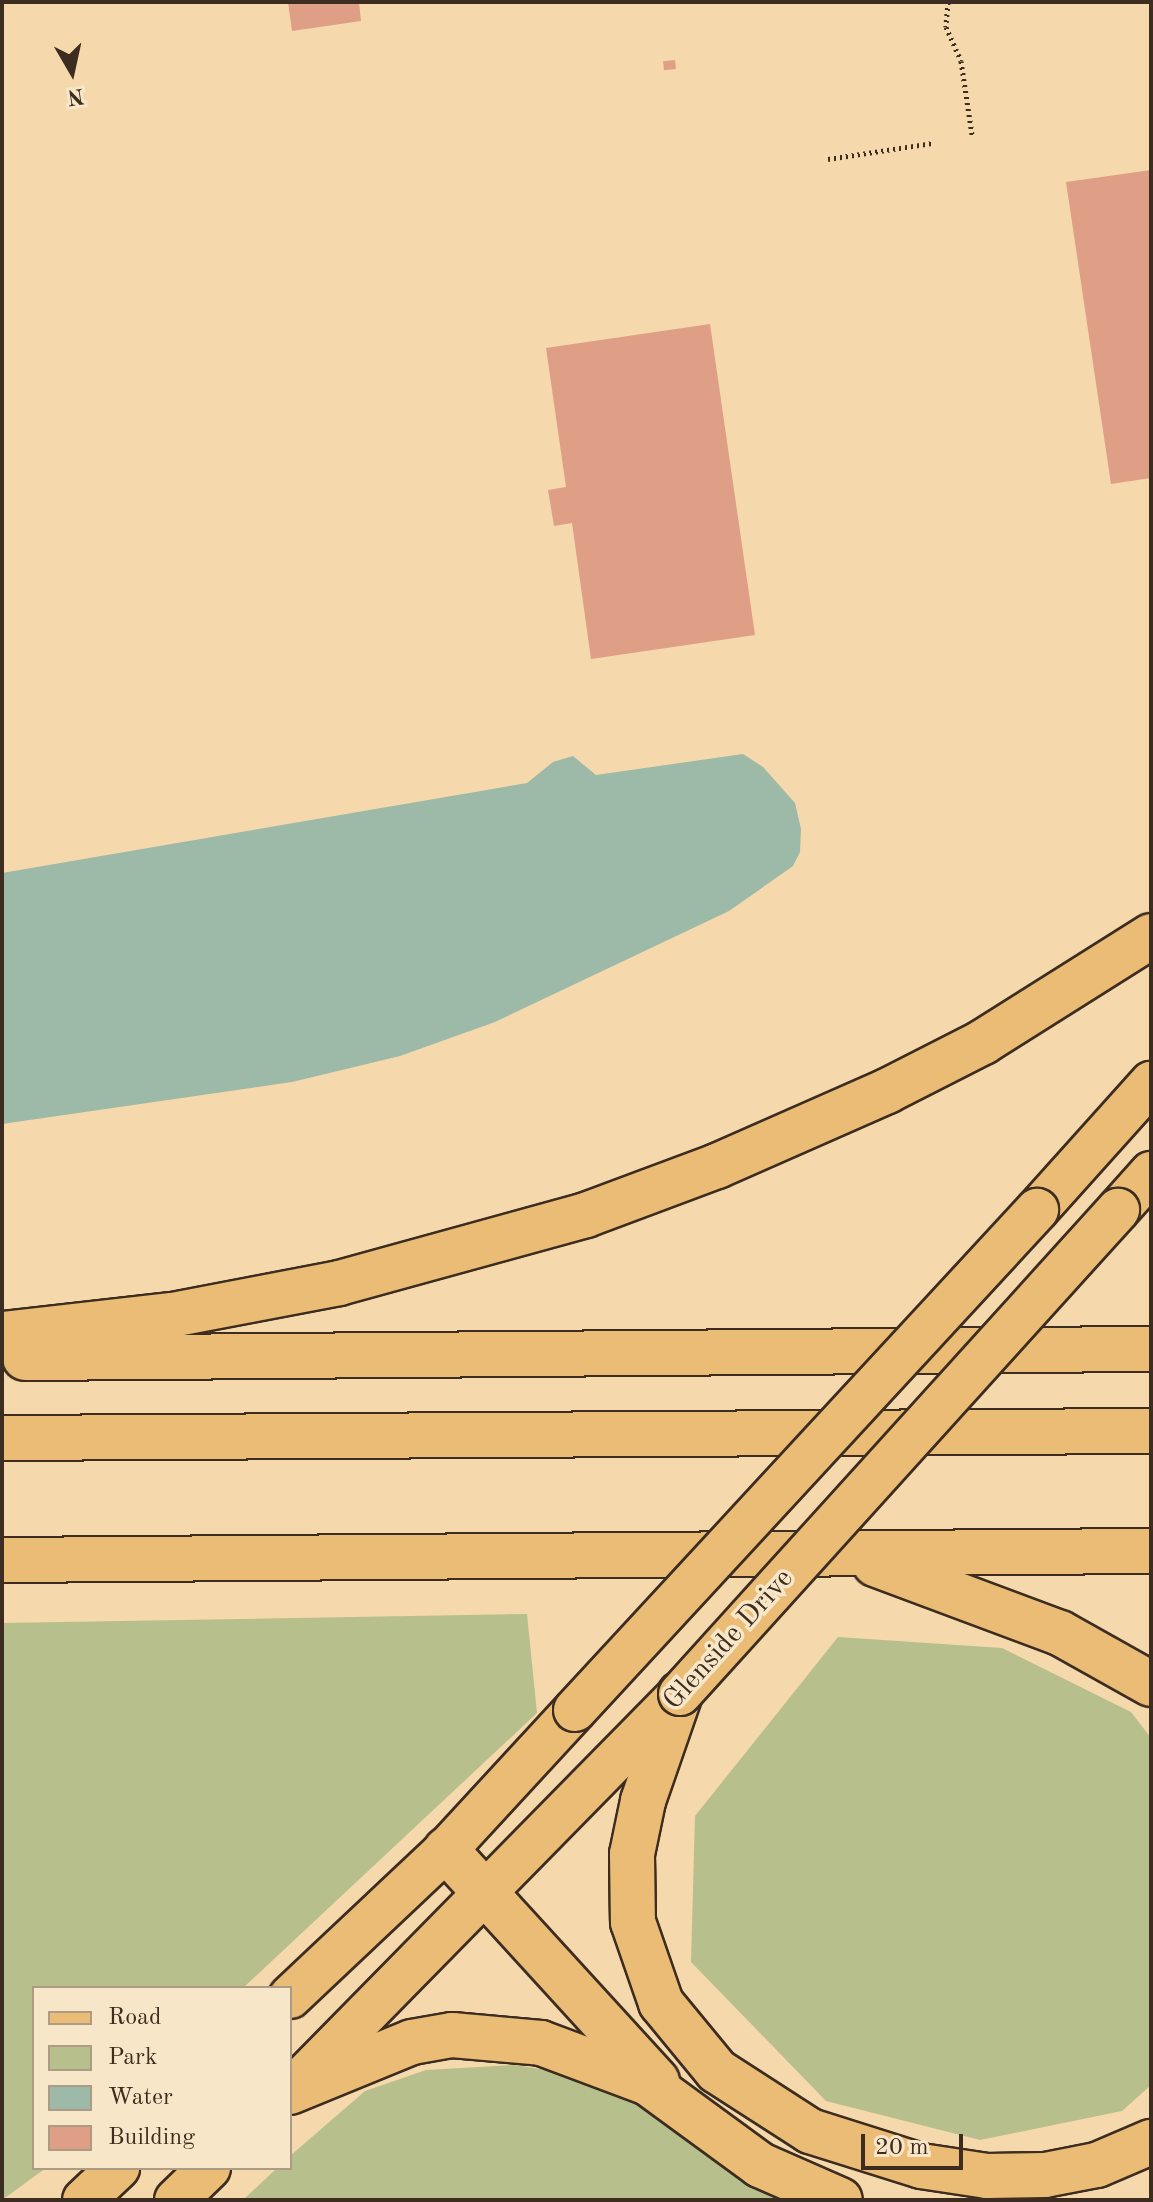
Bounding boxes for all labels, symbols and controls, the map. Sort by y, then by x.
north arrow [32,32,112,112]
text: N [66,84,86,108]
street label: Glenside Drive [657,1563,801,1717]
legend [32,1986,292,2170]
text: Road [108,2006,161,2030]
text: Park [108,2046,157,2070]
text: Water [108,2086,173,2110]
scale bar [865,2118,967,2168]
text: Building [108,2126,195,2150]
text: 20 m [875,2136,929,2160]

